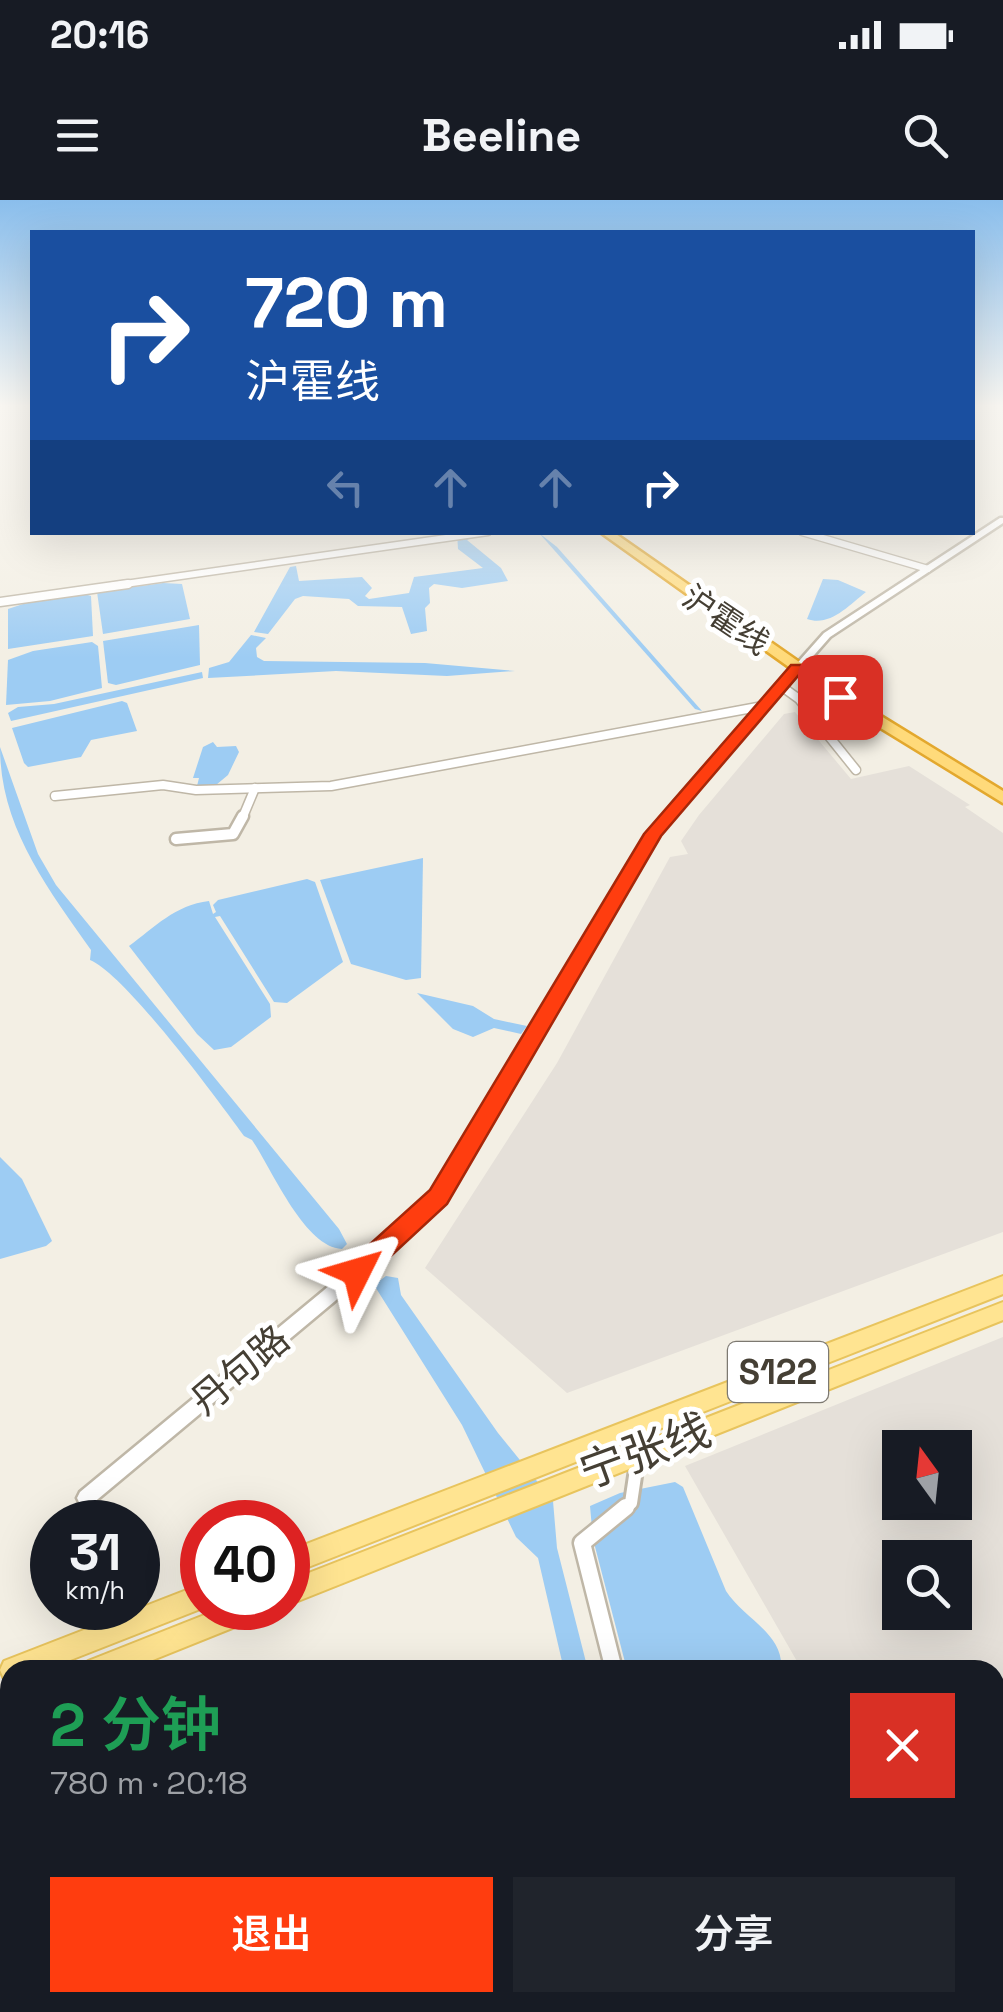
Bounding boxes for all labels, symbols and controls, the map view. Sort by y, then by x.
text: 20:16 [50,11,149,59]
text: Beeline [422,107,581,164]
icon: menu [50,108,105,163]
icon: search [898,108,953,163]
text: 720 m [245,258,448,347]
icon: right [80,270,210,400]
text: 沪霍线 [245,353,380,410]
icon: left [318,460,373,515]
icon: ahead [423,460,478,515]
icon: ahead [528,460,583,515]
icon: right [633,460,688,515]
street label: 沪霍线 [675,577,777,663]
pin [798,655,883,740]
icon: arrive [813,670,868,725]
position arrow [305,1220,409,1324]
street label: 丹句路 [181,1315,299,1425]
road number: S122 [728,1342,828,1402]
street label: 宁张线 [572,1401,718,1501]
north arrow [882,1430,972,1520]
map controls [882,1430,972,1630]
speed limit sign: 40 [180,1500,310,1630]
text: 31 [69,1521,121,1585]
button: search [882,1540,972,1630]
text: km/h [65,1574,125,1606]
text: 2 分钟 [50,1687,221,1764]
button: close [850,1693,955,1798]
text: 780 m · 20:18 [50,1763,248,1803]
button: 退出 [50,1877,493,1992]
button: 分享 [513,1877,955,1992]

